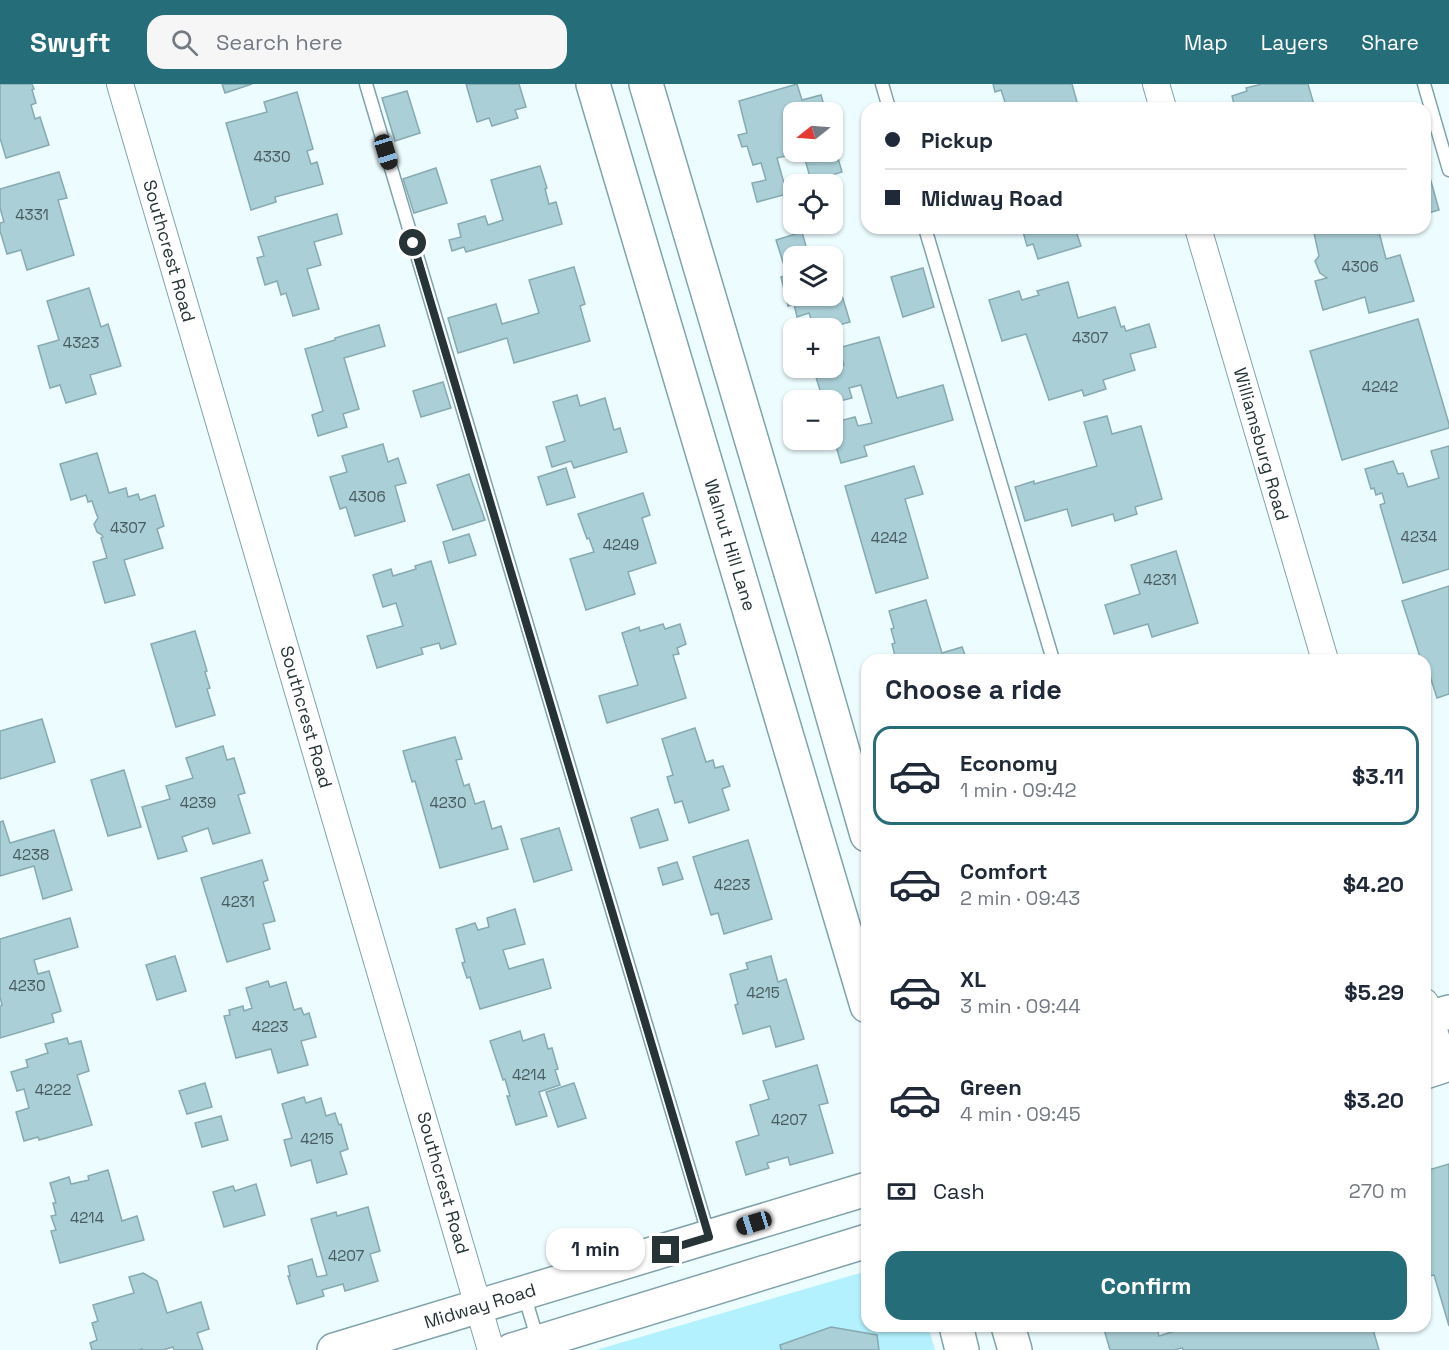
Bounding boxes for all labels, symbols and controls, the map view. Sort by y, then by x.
search box [147,15,567,69]
text: Swyft [30,24,111,60]
icon: search [168,26,201,59]
text: Search here [216,28,343,56]
text: Map [1184,29,1228,56]
text: Layers [1261,29,1328,56]
text: Share [1361,29,1419,56]
north arrow [783,102,843,162]
map controls [783,102,843,450]
text: Pickup [921,126,993,154]
car [372,132,400,172]
house number: 4330 [253,147,291,166]
button: locate [783,174,843,234]
street label: Southcrest Road [138,177,201,325]
text: Midway Road [921,184,1063,212]
house number: 4331 [15,205,49,224]
route start [399,229,426,256]
button: layers [783,246,843,306]
house number: 4306 [1341,257,1379,276]
button: + [783,318,843,378]
house number: 4307 [1072,328,1108,347]
house number: 4323 [63,333,99,352]
street label: Williamsburg Road [1229,365,1294,523]
house number: 4242 [1362,377,1398,396]
button: − [783,390,843,450]
street label: Walnut Hill Lane [700,476,761,614]
house number: 4306 [348,487,386,506]
house number: 4307 [110,518,146,537]
house number: 4234 [1401,527,1437,546]
house number: 4242 [871,528,907,547]
house number: 4249 [603,535,639,554]
house number: 4231 [1143,570,1177,589]
street label: Southcrest Road [275,643,338,791]
text: Choose a ride [885,672,1062,707]
icon: car [888,749,942,803]
text: Economy [960,749,1058,777]
text: $3.11 [1352,762,1404,790]
text: 1 min · 09:42 [960,777,1077,803]
house number: 4239 [180,793,216,812]
house number: 4230 [429,793,467,812]
house number: 4238 [13,845,49,864]
icon: car [888,857,942,911]
text: Comfort [960,857,1048,885]
text: $4.20 [1343,870,1404,898]
house number: 4223 [714,875,750,894]
text: 2 min · 09:43 [960,885,1080,911]
house number: 4231 [221,892,255,911]
icon: car [888,965,942,1019]
text: XL [960,965,986,993]
house number: 4230 [8,976,46,995]
text: $5.29 [1344,978,1404,1006]
house number: 4215 [746,983,780,1002]
text: 3 min · 09:44 [960,993,1081,1019]
house number: 4223 [252,1017,288,1036]
house number: 4214 [512,1065,546,1084]
icon: car [888,1073,942,1127]
text: Green [960,1073,1022,1101]
house number: 4222 [35,1080,71,1099]
text: $3.20 [1343,1086,1404,1114]
text: 4 min · 09:45 [960,1101,1081,1127]
street label: Southcrest Road [412,1109,475,1257]
house number: 4207 [771,1110,807,1129]
house number: 4215 [300,1129,334,1148]
icon: cash [885,1175,918,1208]
text: Cash [933,1177,985,1205]
text: 270 m [1349,1178,1407,1204]
house number: 4214 [70,1208,104,1227]
car [734,1209,774,1237]
callout: 1 min [546,1229,645,1271]
text: 1 min [571,1236,620,1262]
route end [652,1236,679,1263]
house number: 4207 [328,1246,364,1265]
button: Confirm [885,1251,1407,1320]
street label: Midway Road [421,1278,539,1333]

